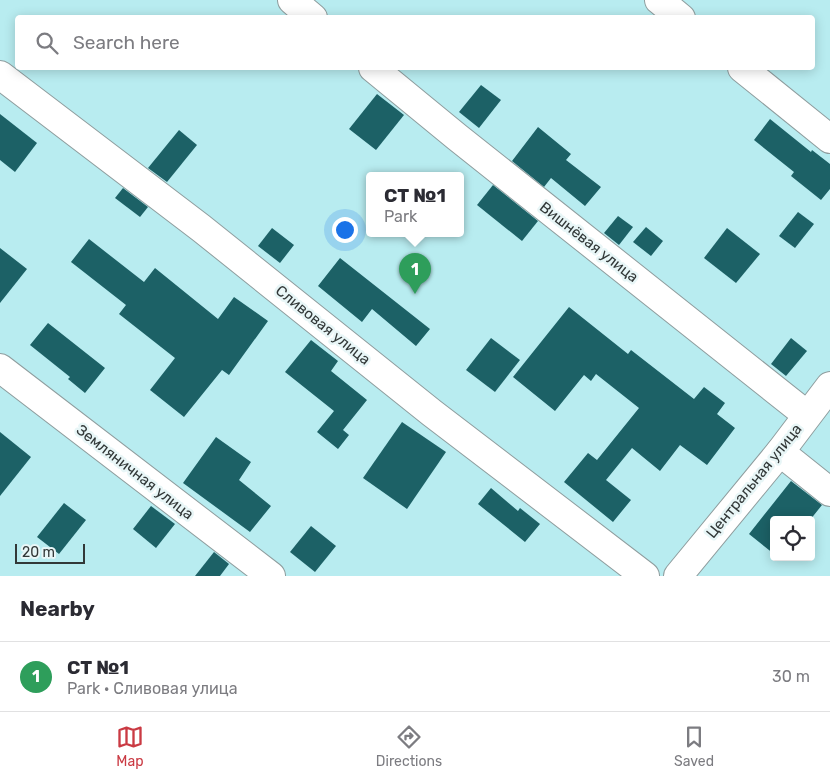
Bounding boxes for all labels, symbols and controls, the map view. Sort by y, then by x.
search box [15,15,815,70]
icon: search [33,29,61,57]
text: Search here [73,31,180,54]
popup [366,172,464,237]
text: СТ №1 [384,184,446,207]
street label: Вишнёвая улица [536,198,642,286]
text: Park [384,207,417,226]
your location [332,217,358,243]
pin: 1 [399,253,431,294]
street label: Сливовая улица [272,281,374,369]
street label: Центральная улица [702,420,806,542]
street label: Земляничная улица [73,421,197,523]
map controls [770,516,815,561]
button: locate [770,516,815,561]
scale bar [15,541,85,564]
text: 20 m [22,544,55,561]
text: Nearby [20,596,95,621]
text: СТ №1 [67,656,129,679]
text: 1 [32,667,40,686]
text: 30 m [772,667,810,686]
text: Park · Сливовая улица [67,679,238,698]
tab: Map [116,723,144,770]
tab: Directions [376,723,442,770]
tab: Saved [674,723,714,770]

